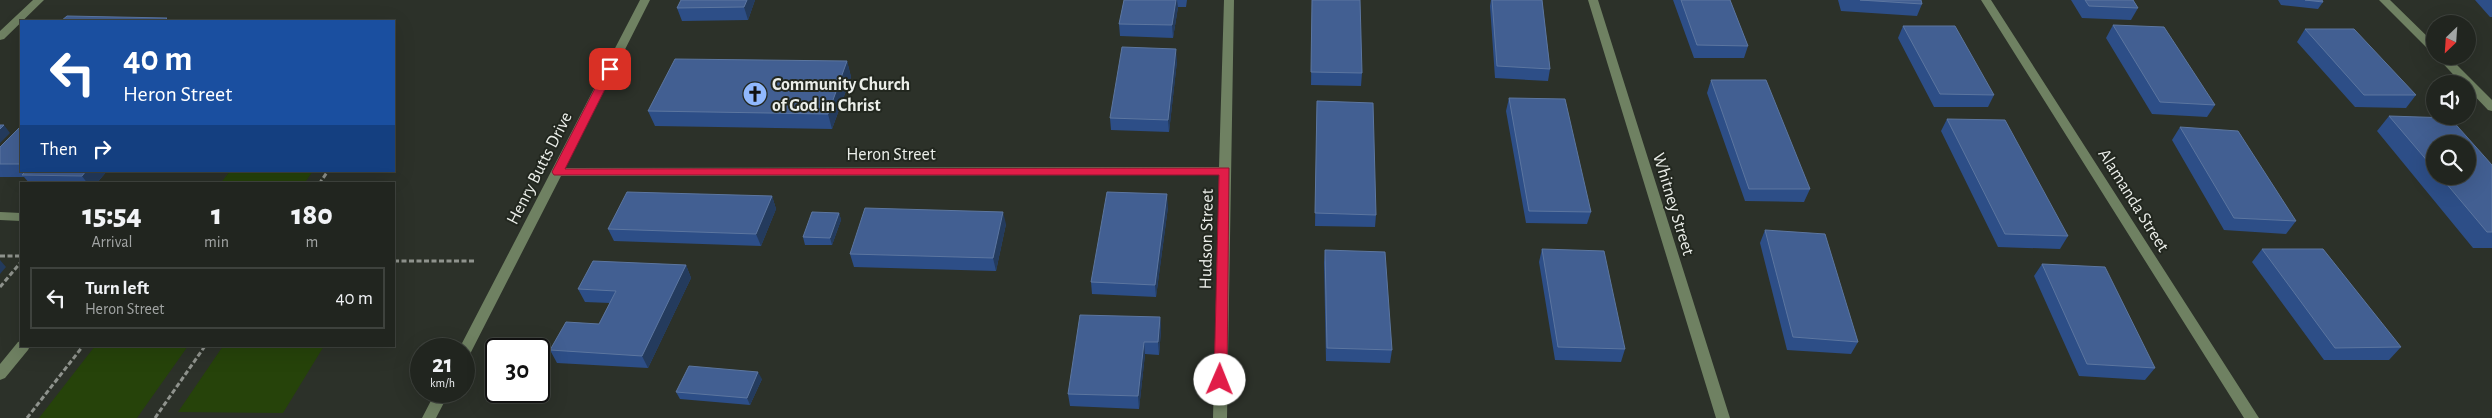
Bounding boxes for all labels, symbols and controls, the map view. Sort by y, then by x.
north arrow [2426,15,2476,65]
map controls [2426,15,2476,185]
icon: left [40,40,105,105]
text: 40 m [123,42,192,77]
pin [589,48,631,90]
icon: arrive [596,55,624,83]
button: sound [2426,75,2476,125]
place label: Community Church of God in Christ [772,76,910,115]
church icon: Community Church of God in Christ [742,81,768,107]
text: Heron Street [123,83,232,105]
street label: Henry Butts Drive [504,109,576,228]
icon: right [88,135,116,163]
button: search [2426,135,2476,185]
text: Then [40,140,78,159]
street label: Heron Street [846,146,936,164]
street label: Alamanda Street [2094,146,2172,255]
street label: Whitney Street [1649,151,1697,258]
street label: Hudson Street [1197,188,1217,289]
text: 15:54 [82,200,142,230]
text: 1 [211,200,222,230]
text: 180 [291,200,333,230]
text: Arrival [91,234,133,250]
text: min [204,234,229,250]
text: m [306,234,318,250]
text: Turn left [85,279,149,298]
icon: left [42,284,70,312]
text: 40 m [335,289,373,308]
text: Heron Street [85,301,164,317]
speed limit sign: 30 [485,338,550,403]
text: 21 [432,352,453,377]
position arrow [1193,353,1245,405]
text: km/h [430,377,455,389]

